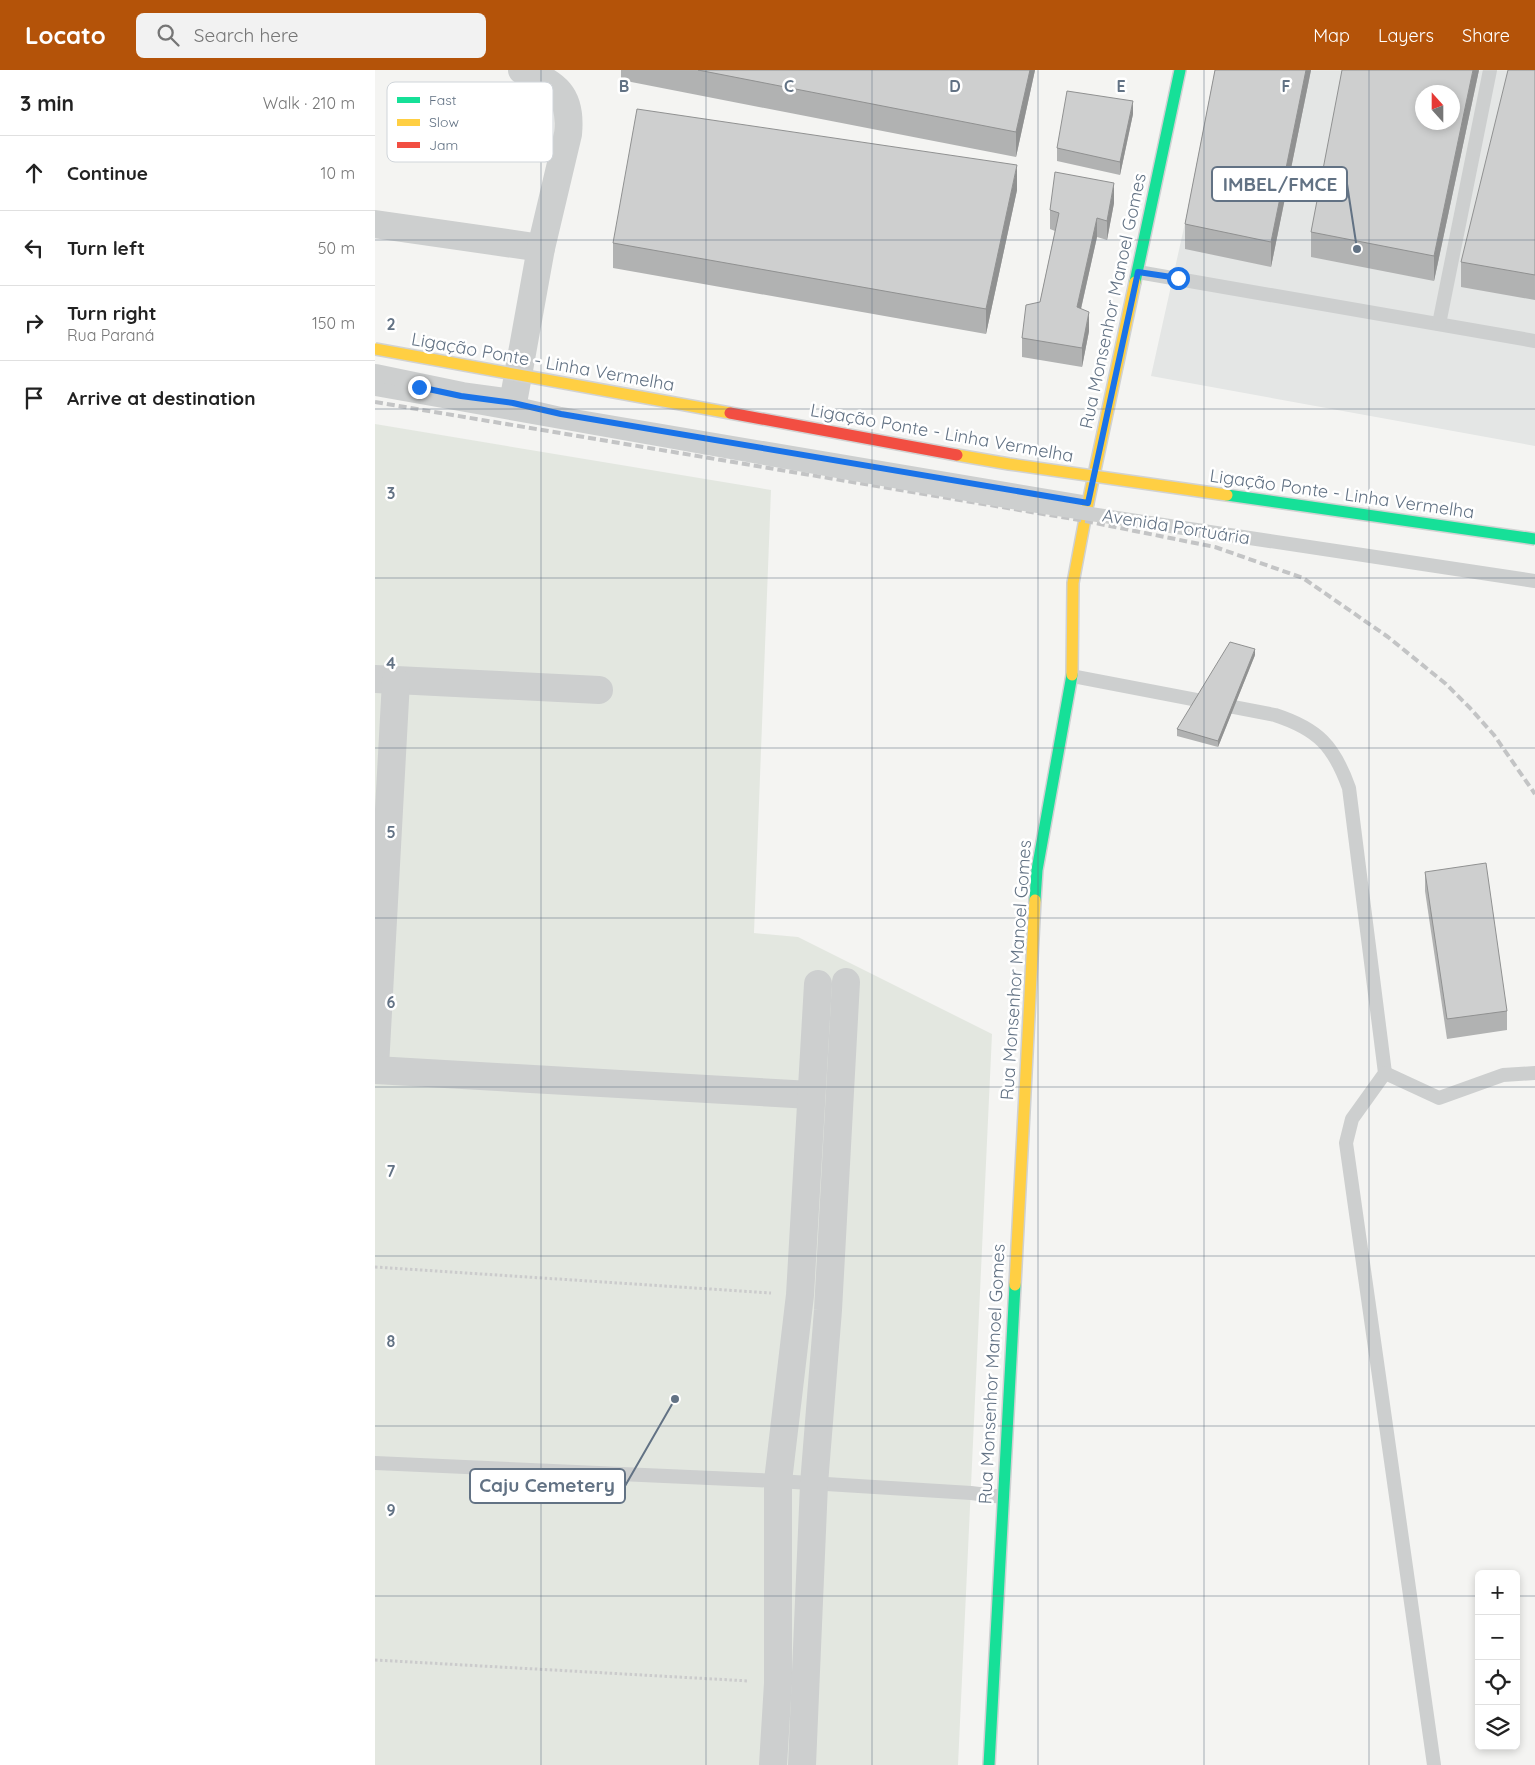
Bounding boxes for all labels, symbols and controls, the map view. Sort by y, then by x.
search box [136,13,486,58]
text: Locato [25,20,106,50]
icon: search [154,21,182,49]
text: Search here [194,23,299,47]
text: Map [1313,24,1350,47]
text: Layers [1378,24,1434,47]
text: Share [1462,24,1510,47]
text: B [619,76,629,96]
text: C [784,76,794,96]
text: D [949,76,961,96]
text: E [1116,76,1126,96]
text: F [1282,76,1291,96]
legend [387,82,553,162]
north arrow [1415,85,1460,130]
text: 3 min [20,90,74,116]
text: Fast [429,91,457,109]
text: Walk · 210 m [263,93,355,113]
text: Slow [429,113,459,131]
text: Jam [429,136,458,154]
icon: ahead [20,159,48,187]
text: Continue [67,161,148,185]
text: 10 m [321,163,355,183]
callout: IMBEL/FMCE [1212,167,1347,201]
street label: Rua Monsenhor Manoel Gomes [1074,171,1151,431]
text: IMBEL/FMCE [1223,172,1337,196]
icon: left [20,234,48,262]
text: Turn left [67,236,145,260]
text: 50 m [318,238,355,258]
route start [1167,267,1190,290]
text: Turn right [67,301,156,325]
icon: right [20,309,48,337]
text: 150 m [312,313,355,333]
text: 2 [386,314,396,334]
text: Rua Paraná [67,325,155,345]
street label: Ligação Ponte - Linha Vermelha [410,327,676,396]
route end [408,376,431,399]
icon: arrive [20,384,48,412]
text: Arrive at destination [67,386,256,410]
street label: Ligação Ponte - Linha Vermelha [809,398,1075,467]
street label: Ligação Ponte - Linha Vermelha [1208,464,1476,523]
text: 3 [387,483,395,503]
street label: Avenida Portuária [1101,503,1251,550]
text: 4 [386,653,396,673]
text: 5 [386,822,396,842]
street label: Rua Monsenhor Manoel Gomes [995,839,1036,1101]
text: 6 [387,992,396,1012]
text: 7 [387,1161,396,1181]
street label: Rua Monsenhor Manoel Gomes [973,1243,1010,1505]
text: 8 [387,1331,396,1351]
callout: Caju Cemetery [470,1469,625,1503]
text: Caju Cemetery [479,1473,615,1497]
text: 9 [386,1500,396,1520]
map controls [1475,1570,1520,1750]
button: + [1475,1570,1520,1615]
button: − [1475,1615,1520,1660]
button: locate [1475,1660,1520,1705]
button: layers [1475,1705,1520,1750]

